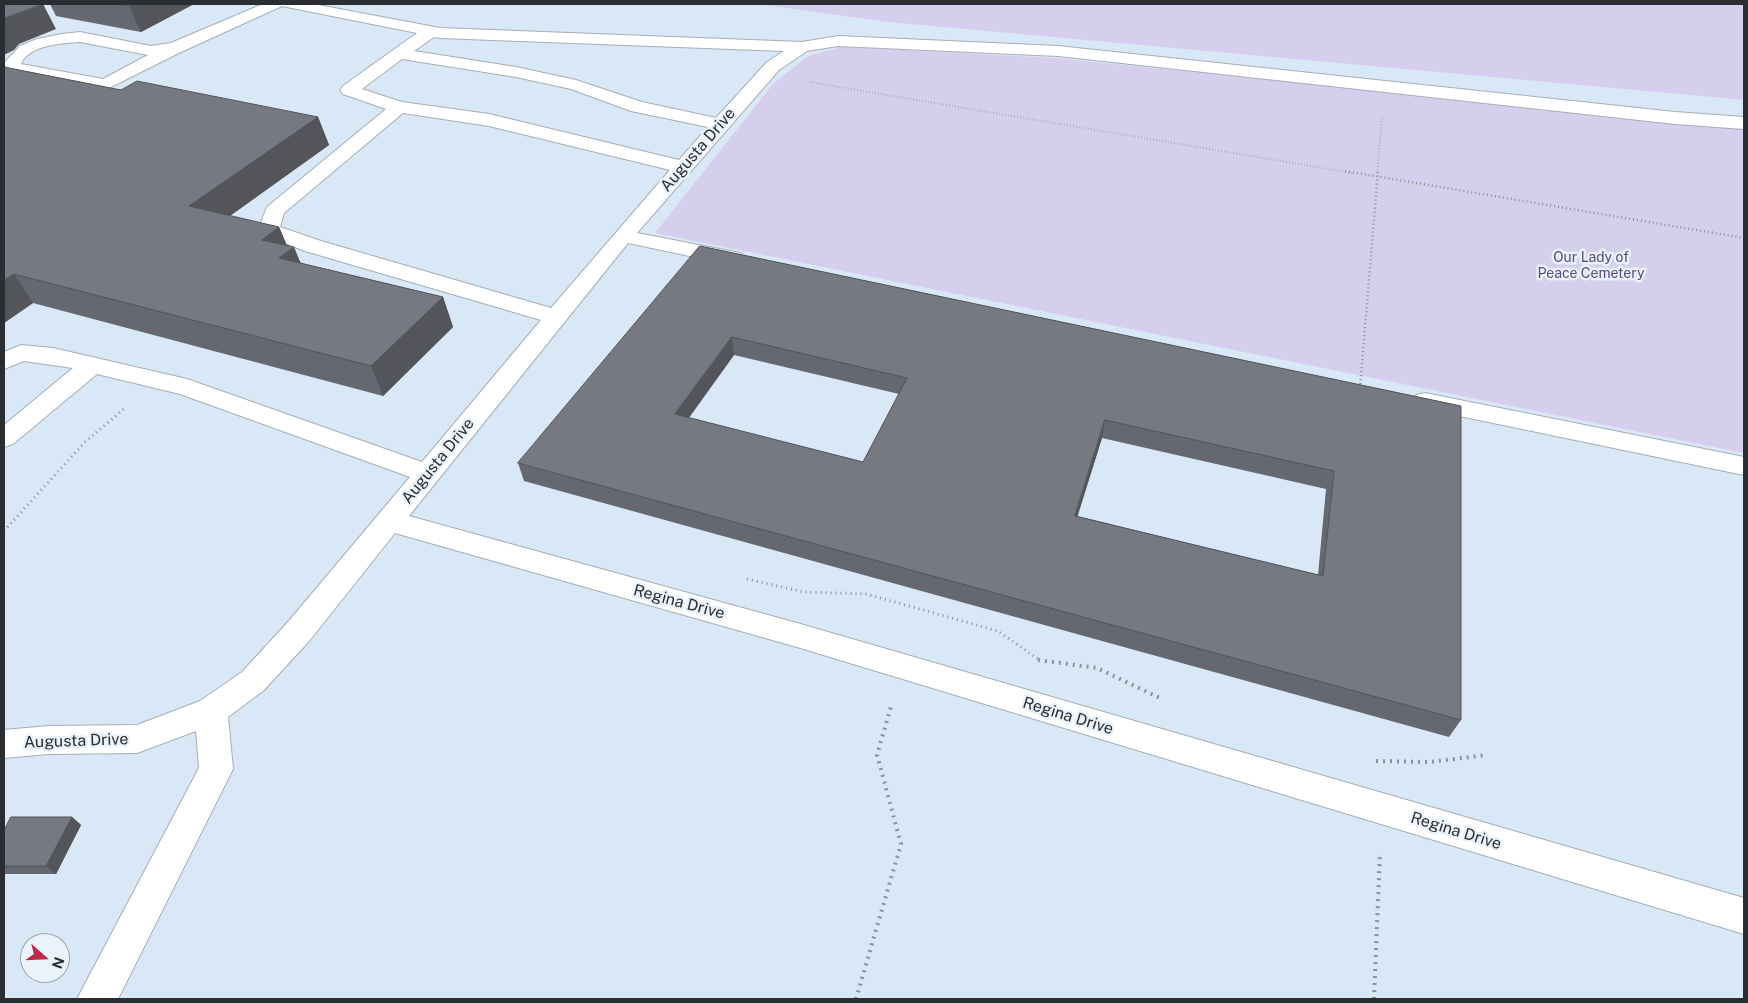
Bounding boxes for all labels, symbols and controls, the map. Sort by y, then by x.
street label: Augusta Drive [656,104,740,196]
park label: Our Lady of Peace Cemetery [1538,250,1644,282]
street label: Augusta Drive [398,414,478,508]
street label: Regina Drive [631,581,727,623]
street label: Regina Drive [1020,693,1116,739]
street label: Augusta Drive [23,730,129,752]
street label: Regina Drive [1408,808,1504,854]
north arrow [20,933,70,983]
text: N [49,955,68,971]

